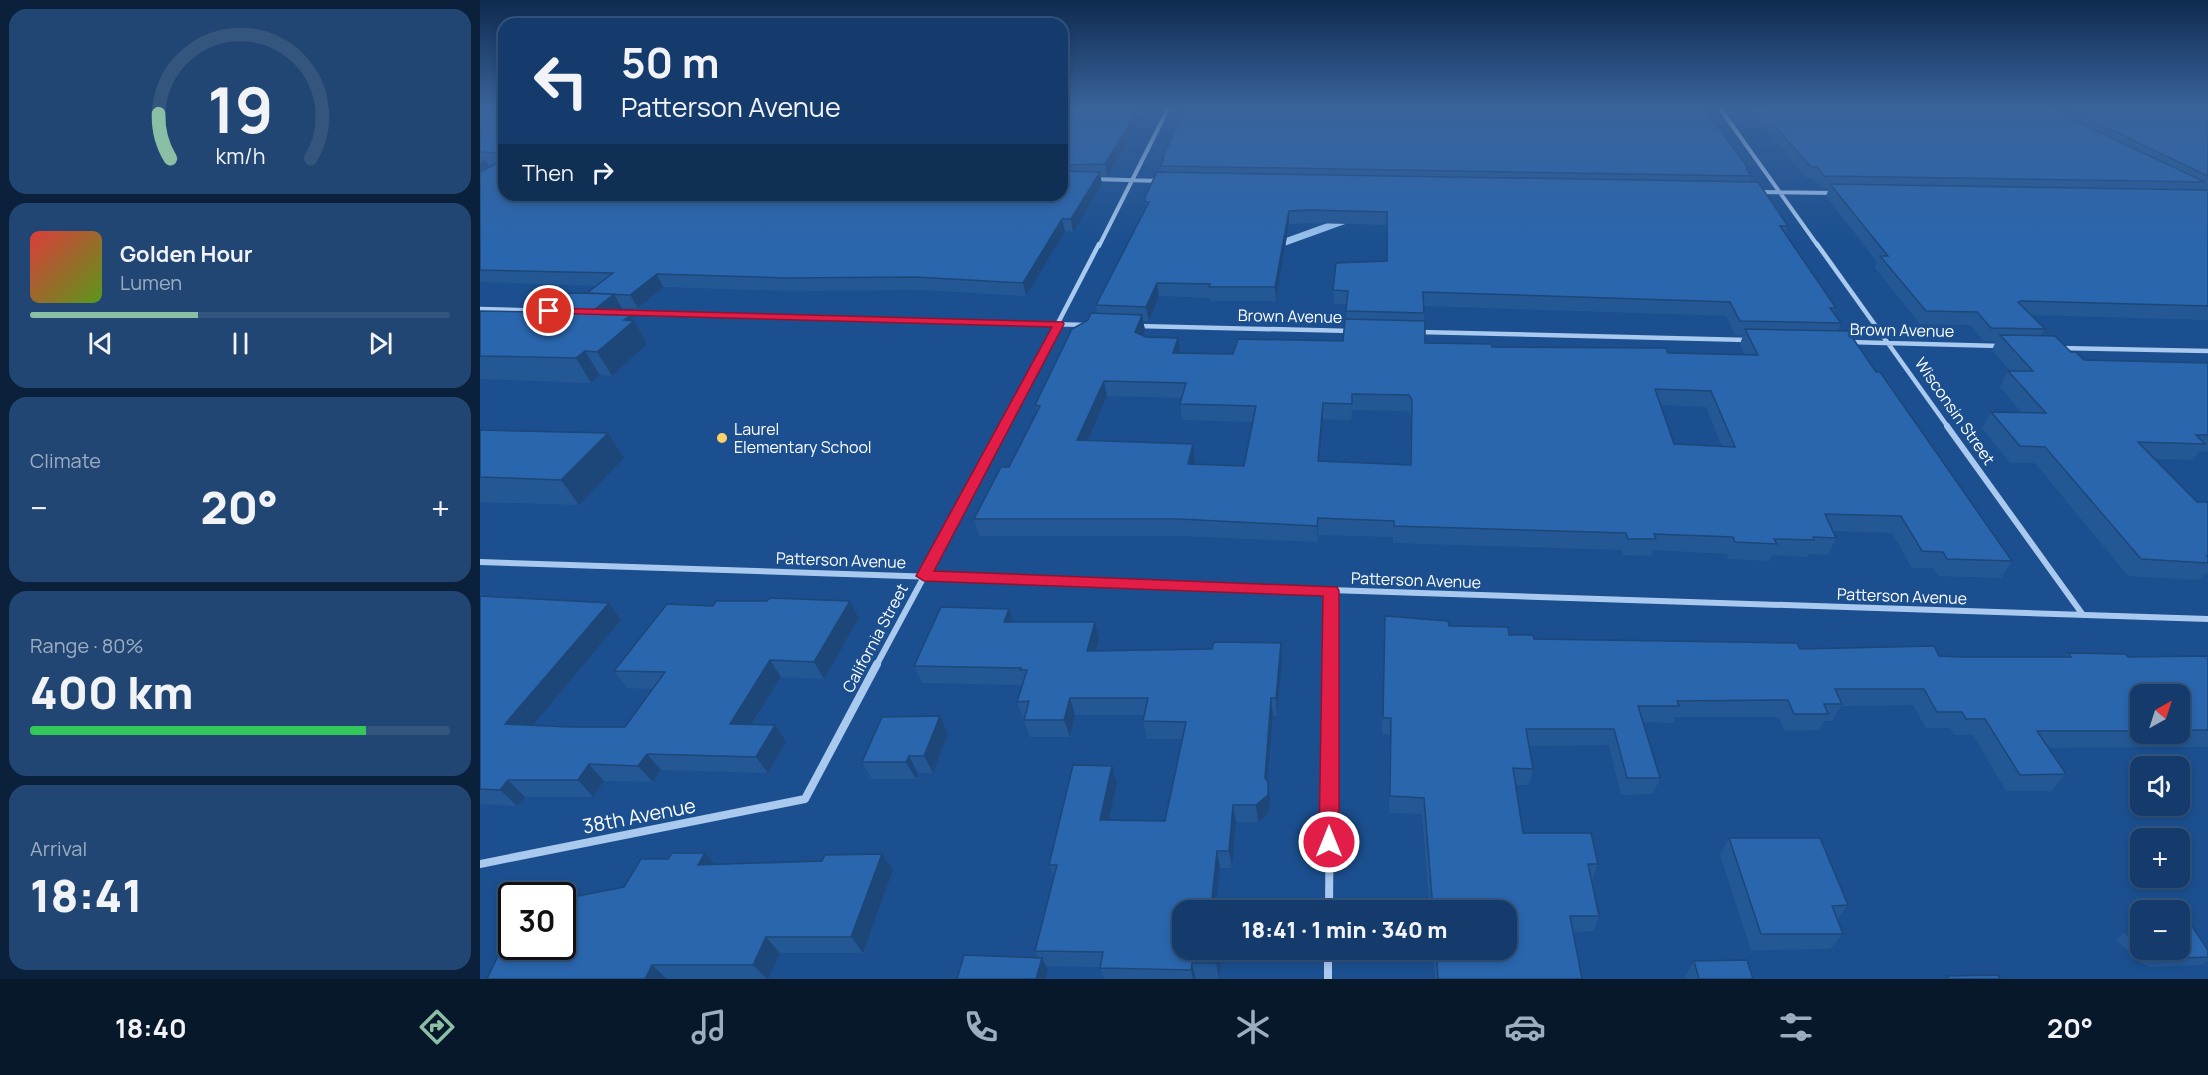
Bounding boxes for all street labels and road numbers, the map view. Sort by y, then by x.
street label: Brown Avenue [1238,304,1342,328]
street label: Brown Avenue [1850,318,1954,342]
street label: Wisconsin Street [1910,353,2000,469]
street label: Patterson Avenue [776,547,906,573]
street label: Patterson Avenue [1351,567,1481,593]
street label: California Street [837,580,913,696]
street label: Patterson Avenue [1837,583,1967,609]
street label: 38th Avenue [580,791,698,840]

